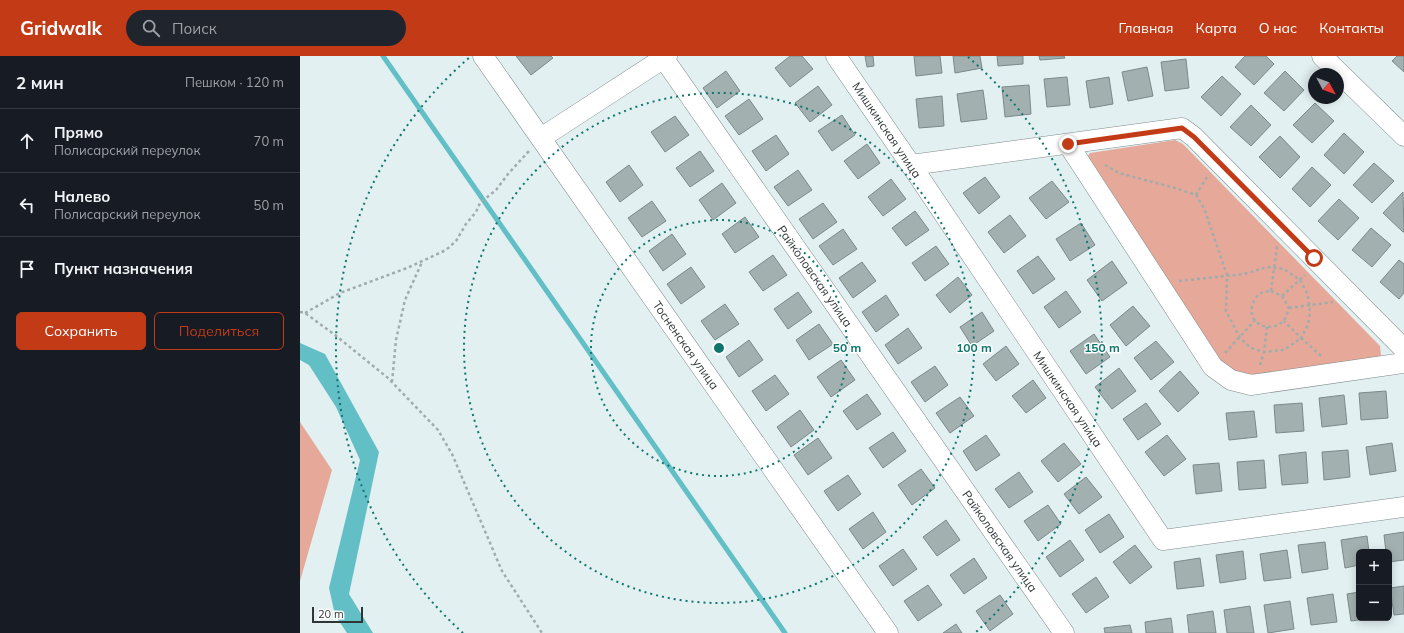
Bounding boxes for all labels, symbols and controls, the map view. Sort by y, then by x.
search box [126,10,406,46]
text: Gridwalk [20,16,102,40]
icon: search [140,17,162,39]
text: Поиск [172,19,217,38]
text: Главная [1119,19,1174,37]
text: Карта [1196,19,1237,37]
text: О нас [1259,19,1297,37]
text: Контакты [1319,19,1384,37]
north arrow [1308,68,1344,104]
text: 2 мин [16,72,64,93]
text: Пешком · 120 m [185,74,284,90]
street label: Мишкинская улица [849,79,925,181]
text: Прямо [54,123,103,142]
icon: ahead [16,130,38,152]
text: 70 m [254,133,284,149]
route end [1059,135,1077,153]
text: Полисарский переулок [54,142,200,158]
text: Налево [54,187,110,206]
icon: left [16,194,38,216]
text: 50 m [254,197,284,213]
text: Полисарский переулок [54,206,200,222]
street label: Райколовская улица [774,222,856,330]
route start [1305,249,1323,267]
icon: arrive [16,258,38,280]
text: Пункт назначения [54,259,193,278]
street label: Тосненская улица [650,298,722,392]
button: Сохранить [16,312,146,350]
button: Поделиться [154,312,284,350]
text: 50 m [833,340,861,355]
text: 100 m [956,340,992,355]
text: 150 m [1084,340,1120,355]
centre of rings [712,341,726,355]
street label: Мишкинская улица [1030,348,1106,450]
street label: Райколовская улица [959,487,1041,595]
map controls [1356,549,1392,621]
button: + [1356,549,1392,585]
button: − [1356,585,1392,621]
scale bar [312,605,363,624]
text: 20 m [318,607,344,621]

